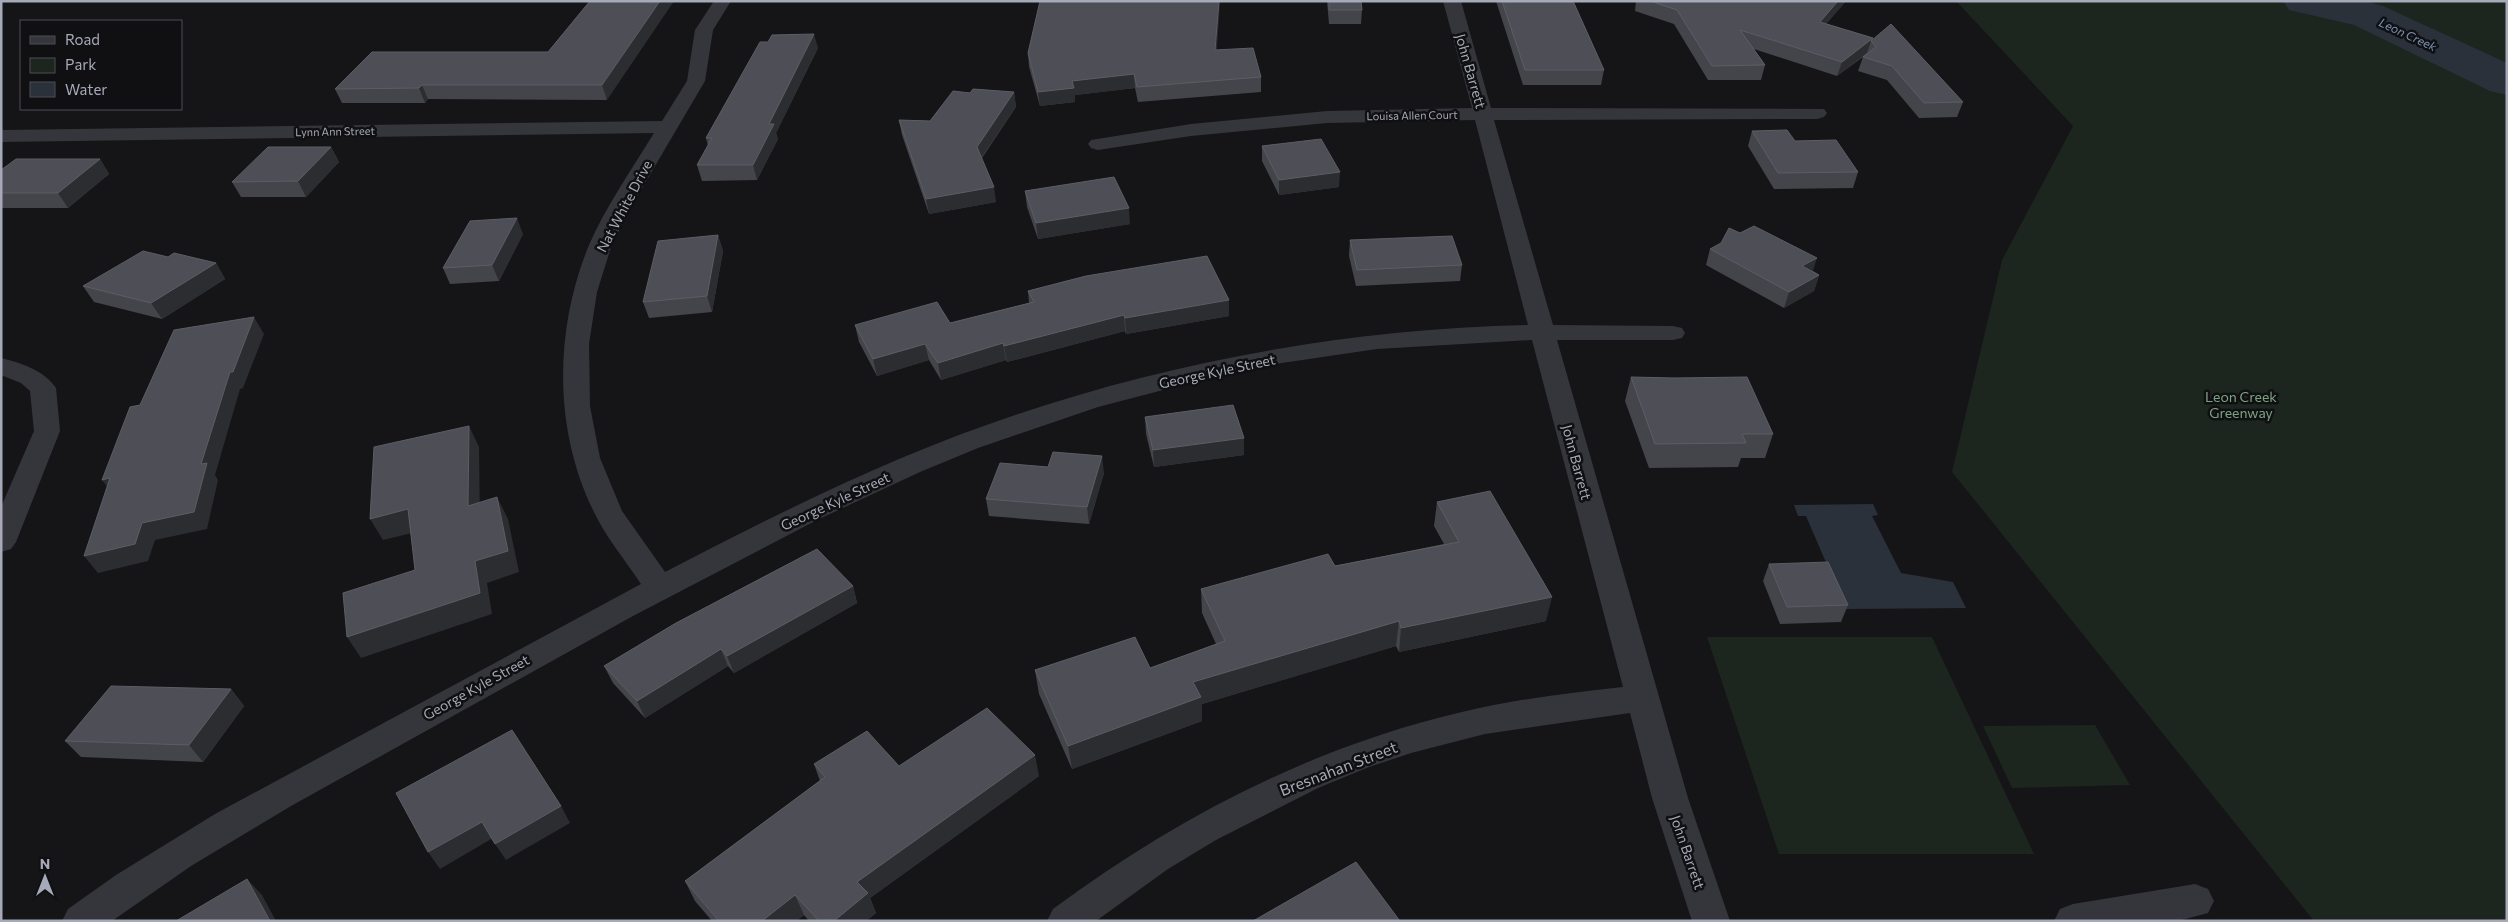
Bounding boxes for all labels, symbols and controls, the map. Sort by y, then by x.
water label: Leon Creek [2377,15,2439,54]
legend [20,20,182,110]
text: Road [65,30,100,48]
street label: John Barrett [1452,32,1490,111]
text: Park [65,55,96,73]
text: Water [65,80,107,98]
street label: Louisa Allen Court [1366,108,1458,122]
street label: Lynn Ann Street [295,124,375,138]
street label: Nat White Drive [593,157,655,255]
street label: George Kyle Street [1157,350,1277,392]
park label: Leon Creek Greenway [2205,388,2277,421]
street label: John Barrett [1559,422,1595,502]
street label: George Kyle Street [778,468,893,534]
street label: George Kyle Street [420,651,532,723]
street label: Bresnahan Street [1276,737,1400,799]
street label: John Barrett [1667,813,1709,892]
north arrow [20,852,70,902]
text: N [40,855,50,872]

